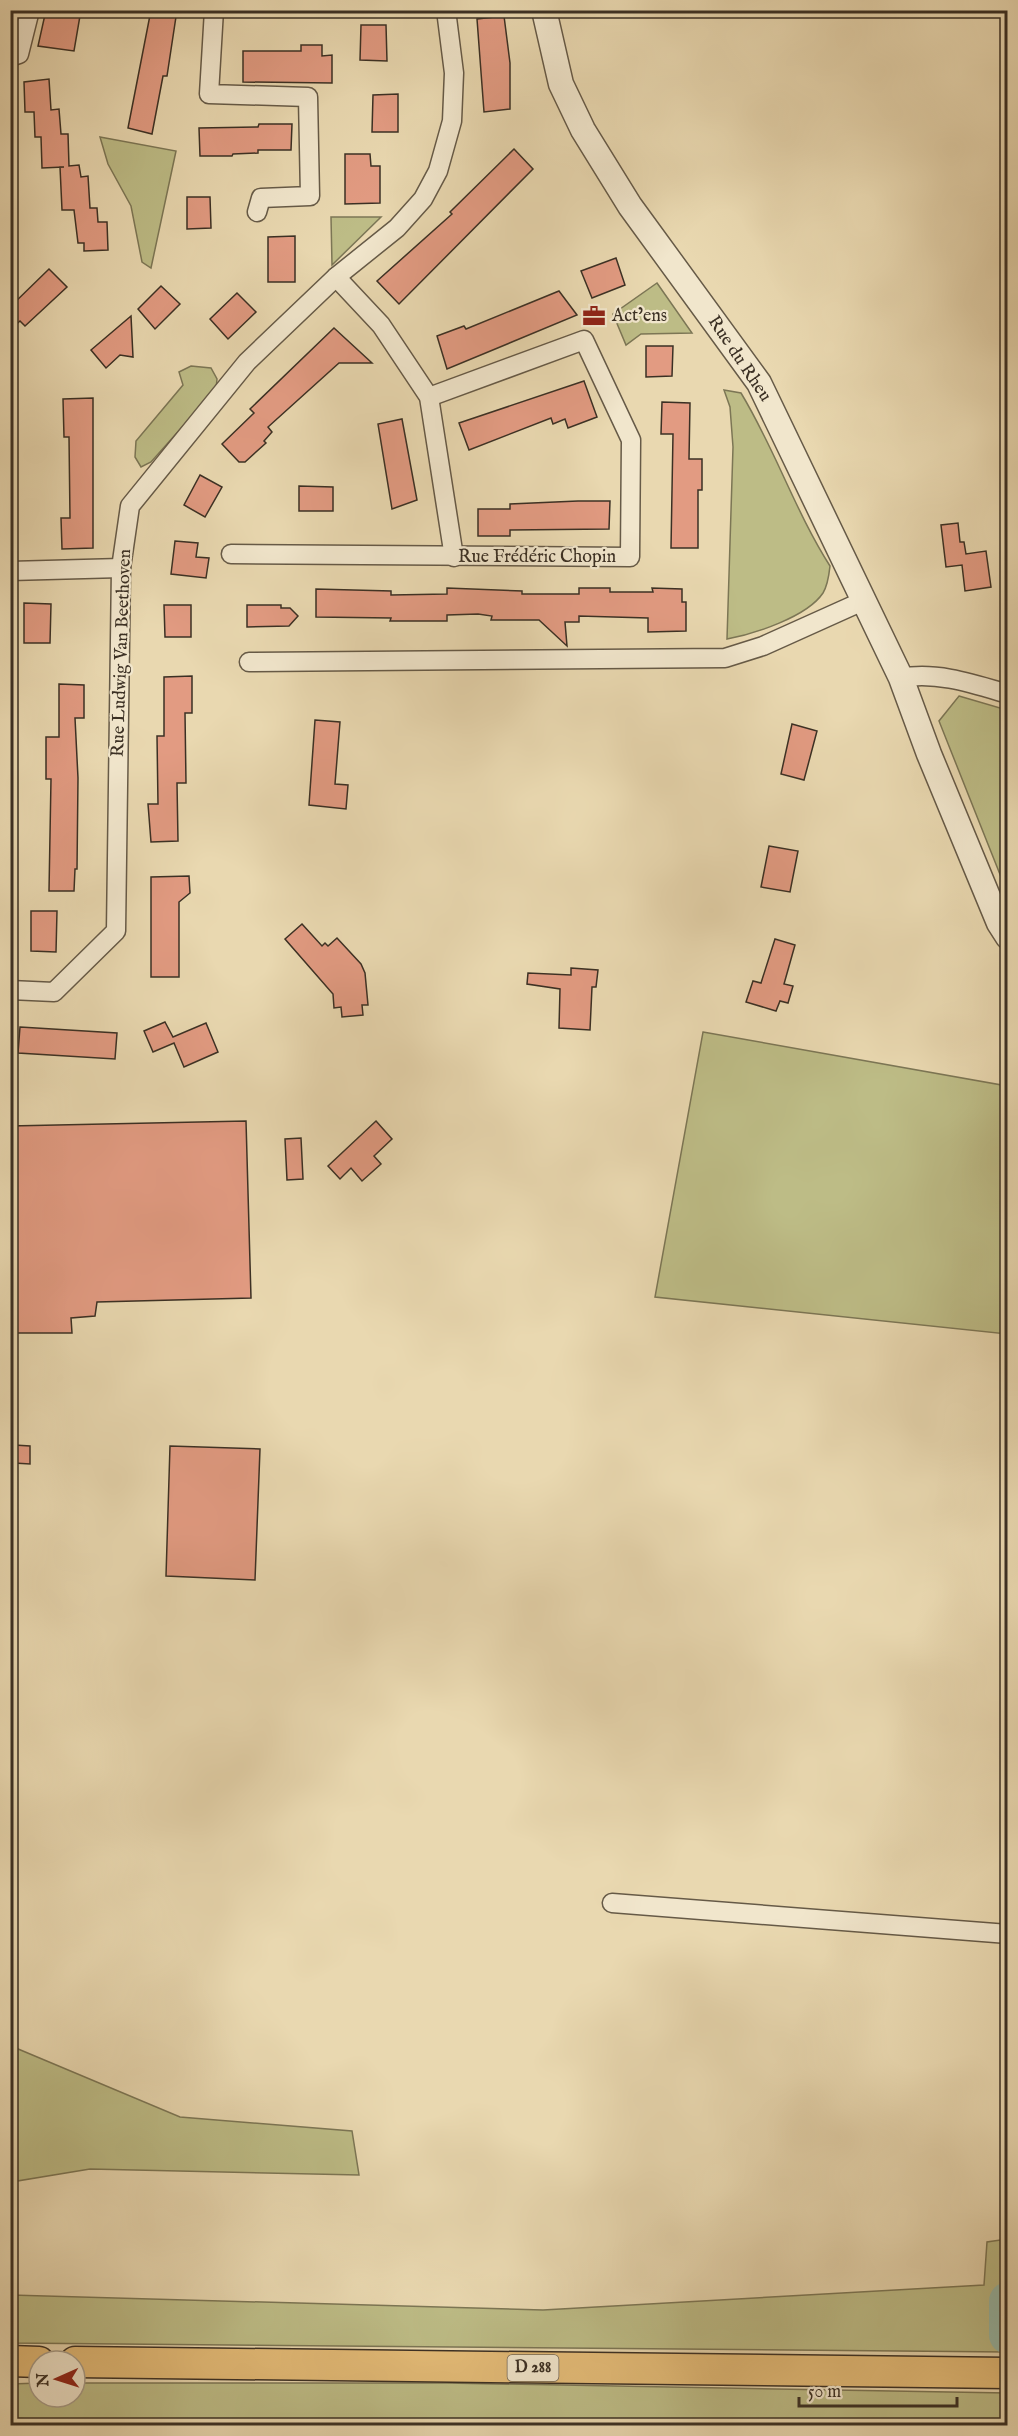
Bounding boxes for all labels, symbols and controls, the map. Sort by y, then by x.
office icon: Act’ens [581,303,607,329]
place label: Act’ens [611,305,667,328]
street label: Rue du Rheu [702,312,776,406]
street label: Rue Frédéric Chopin [458,546,617,569]
street label: Rue Ludwig Van Beethoven [107,548,137,758]
north arrow [27,2349,87,2409]
road number: D 288 [508,2355,558,2381]
scale bar [799,2370,956,2408]
text: N [34,2372,54,2388]
text: 50 m [808,2381,841,2404]

